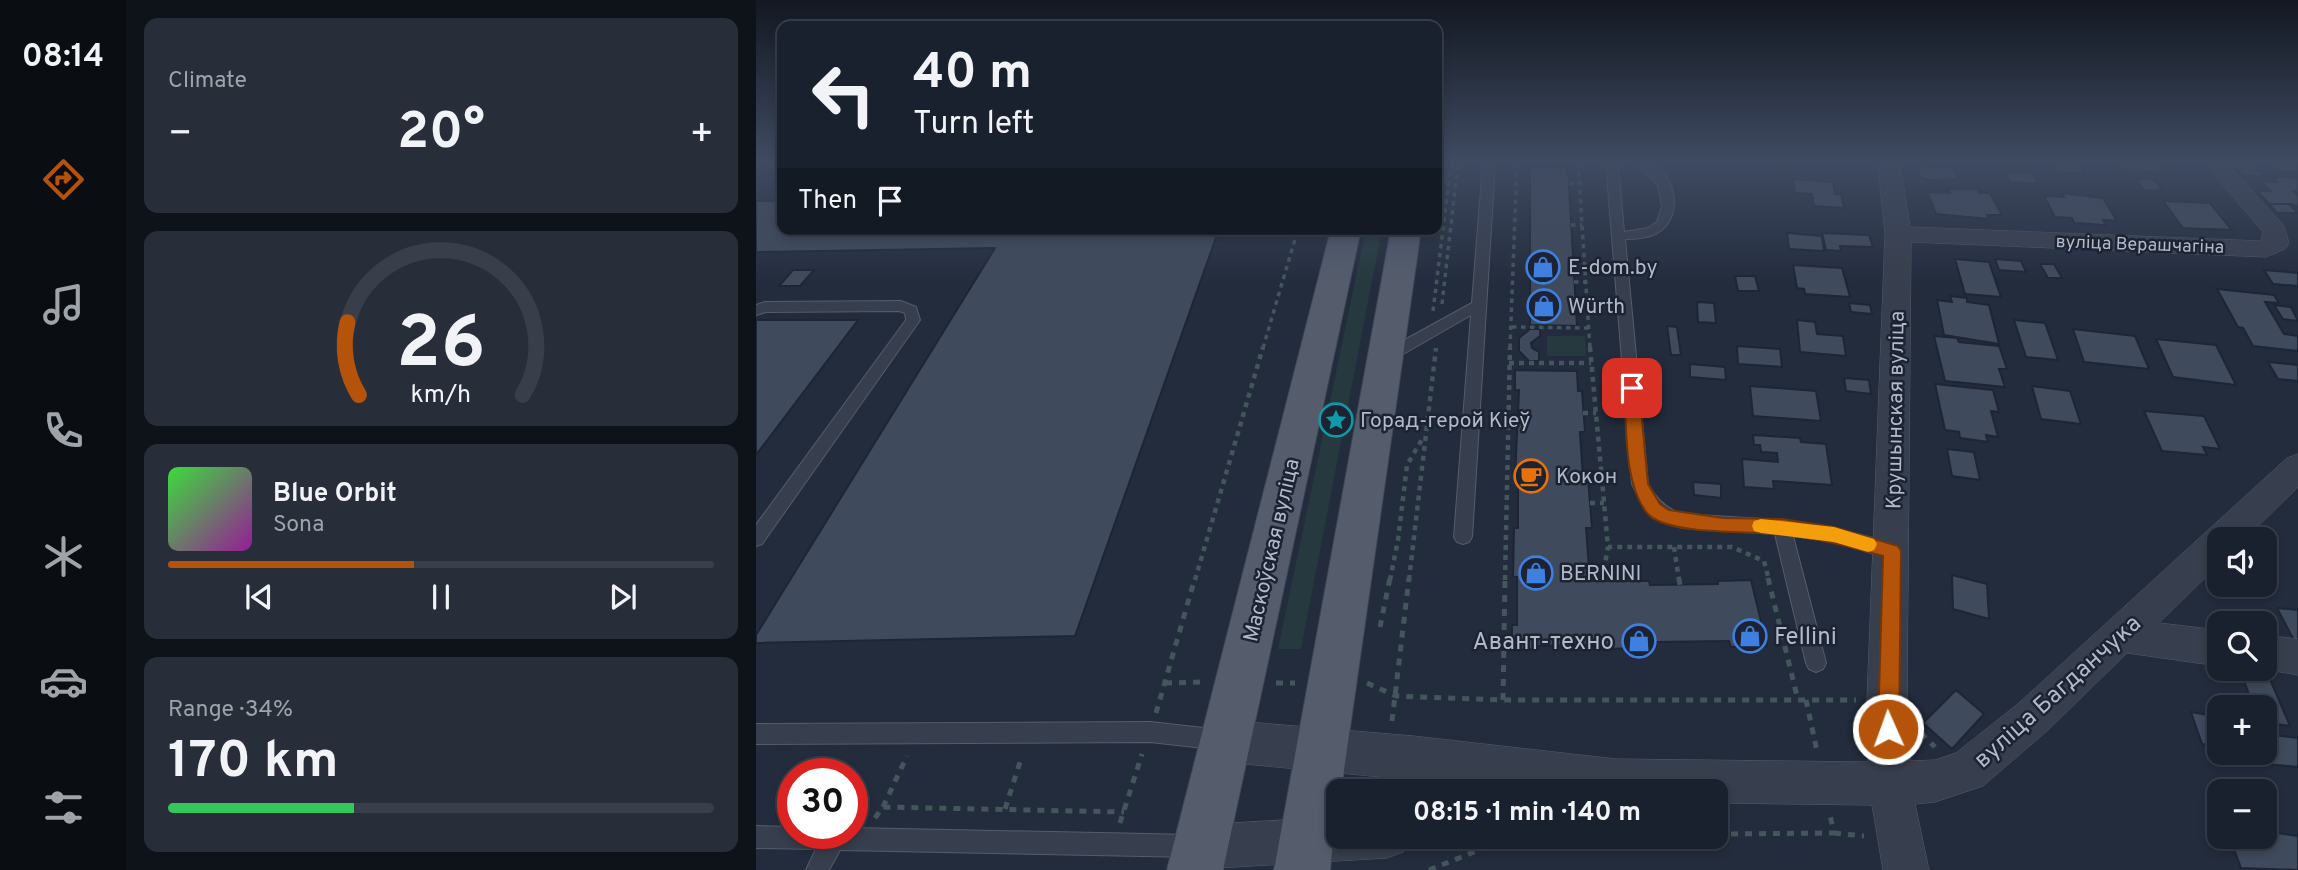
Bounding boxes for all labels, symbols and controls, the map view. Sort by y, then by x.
text: 08:14 [22,38,104,78]
text: 40 m [913,44,1032,106]
icon: left [798,49,889,140]
text: Climate [168,67,247,96]
text: 20° [397,101,485,167]
text: Turn left [913,105,1034,145]
text: − [168,111,193,160]
text: + [689,111,714,160]
icon: directions [39,155,88,204]
icon: arrive [871,182,909,220]
text: Then [798,185,857,218]
street label: вуліца Верашчагіна [2055,231,2225,260]
shop icon: E-dom.by [1524,248,1562,286]
place label: E-dom.by [1568,255,1658,282]
icon: music [39,280,88,329]
shop icon: Würth [1525,287,1563,325]
place label: Würth [1568,294,1625,321]
text: 26 [396,301,486,393]
street label: Крушынская вуліца [1881,311,1912,509]
pin [1602,358,1662,418]
icon: arrive [1613,369,1651,407]
text: km/h [411,379,471,411]
place icon: Горад-герой Кіеў [1317,401,1355,439]
icon: phone [39,406,88,455]
place label: Горад-герой Кіеў [1360,408,1530,435]
street label: Маскоўская вуліца [1238,456,1307,645]
cafe icon: Кокон [1512,457,1550,495]
place label: Кокон [1556,464,1617,491]
text: Blue Orbit [273,478,397,511]
text: Sona [273,511,324,540]
map controls [2207,527,2277,849]
button: sound [2207,527,2277,597]
icon: climate [39,532,88,581]
shop icon: BERNINI [1517,554,1555,592]
place label: BERNINI [1560,561,1641,588]
icon: previous [240,578,278,616]
icon: pause [422,578,460,616]
icon: next [604,578,642,616]
street label: вуліца Багданчука [1968,609,2148,776]
button: search [2207,611,2277,681]
shop icon: Fellini [1731,617,1769,655]
shop icon: Авант-техно [1620,622,1658,660]
place label: Fellini [1774,623,1837,653]
place label: Авант-техно [1473,628,1614,658]
icon: car [39,657,88,706]
position arrow [1851,692,1925,766]
button: + [2207,695,2277,765]
text: Range · 34% [168,696,293,725]
text: 170 km [168,730,339,796]
speed limit sign: 30 [777,758,868,849]
button: − [2207,779,2277,849]
icon: filters [39,783,88,832]
text: 08:15 · 1 min · 140 m [1413,797,1641,830]

